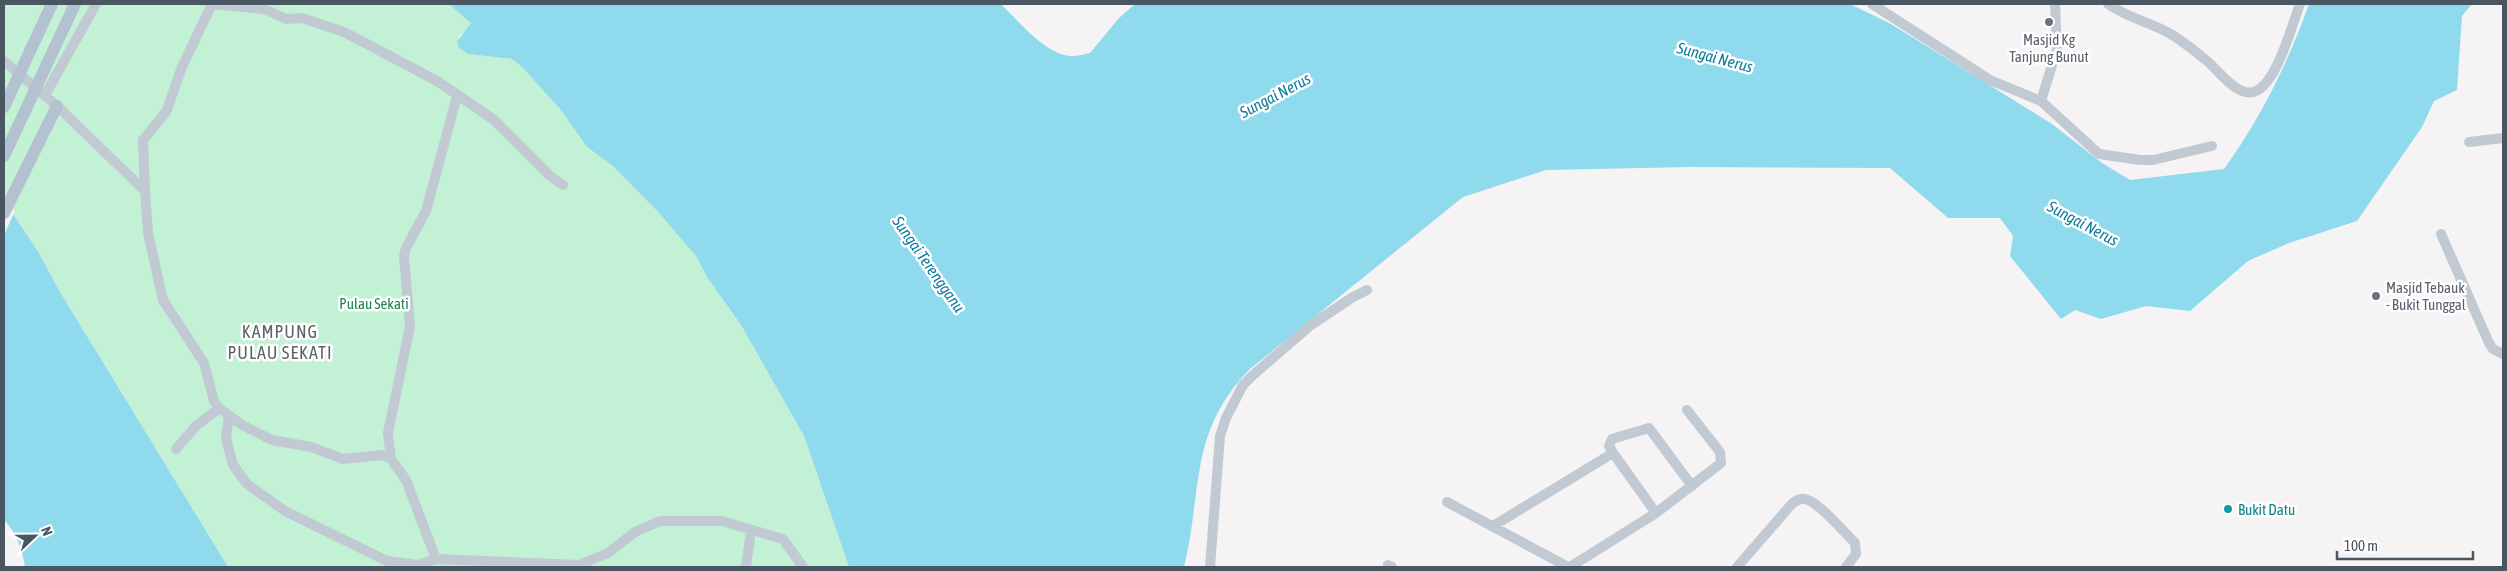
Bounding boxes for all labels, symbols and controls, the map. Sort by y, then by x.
marker: Masjid Kg Tanjung Bunut [2043,16,2055,28]
place label: Masjid Kg Tanjung Bunut [2009,31,2089,65]
water label: Sungai Nerus [1674,38,1755,77]
water label: Sungai Nerus [1236,69,1314,123]
water label: Sungai Nerus [2043,196,2122,250]
water label: Sungai Terengganu [888,212,969,316]
place label: Masjid Tebauk - Bukit Tunggal [2386,279,2466,313]
marker: Masjid Tebauk - Bukit Tunggal [2370,290,2382,302]
park label: Pulau Sekati [339,295,409,312]
district label: KAMPUNG PULAU SEKATI [228,321,332,363]
place label: Bukit Datu [2238,501,2295,518]
marker: Bukit Datu [2222,503,2234,515]
north arrow [10,511,60,561]
text: N [38,524,56,538]
scale bar [2337,528,2473,560]
text: 100 m [2344,537,2378,554]

